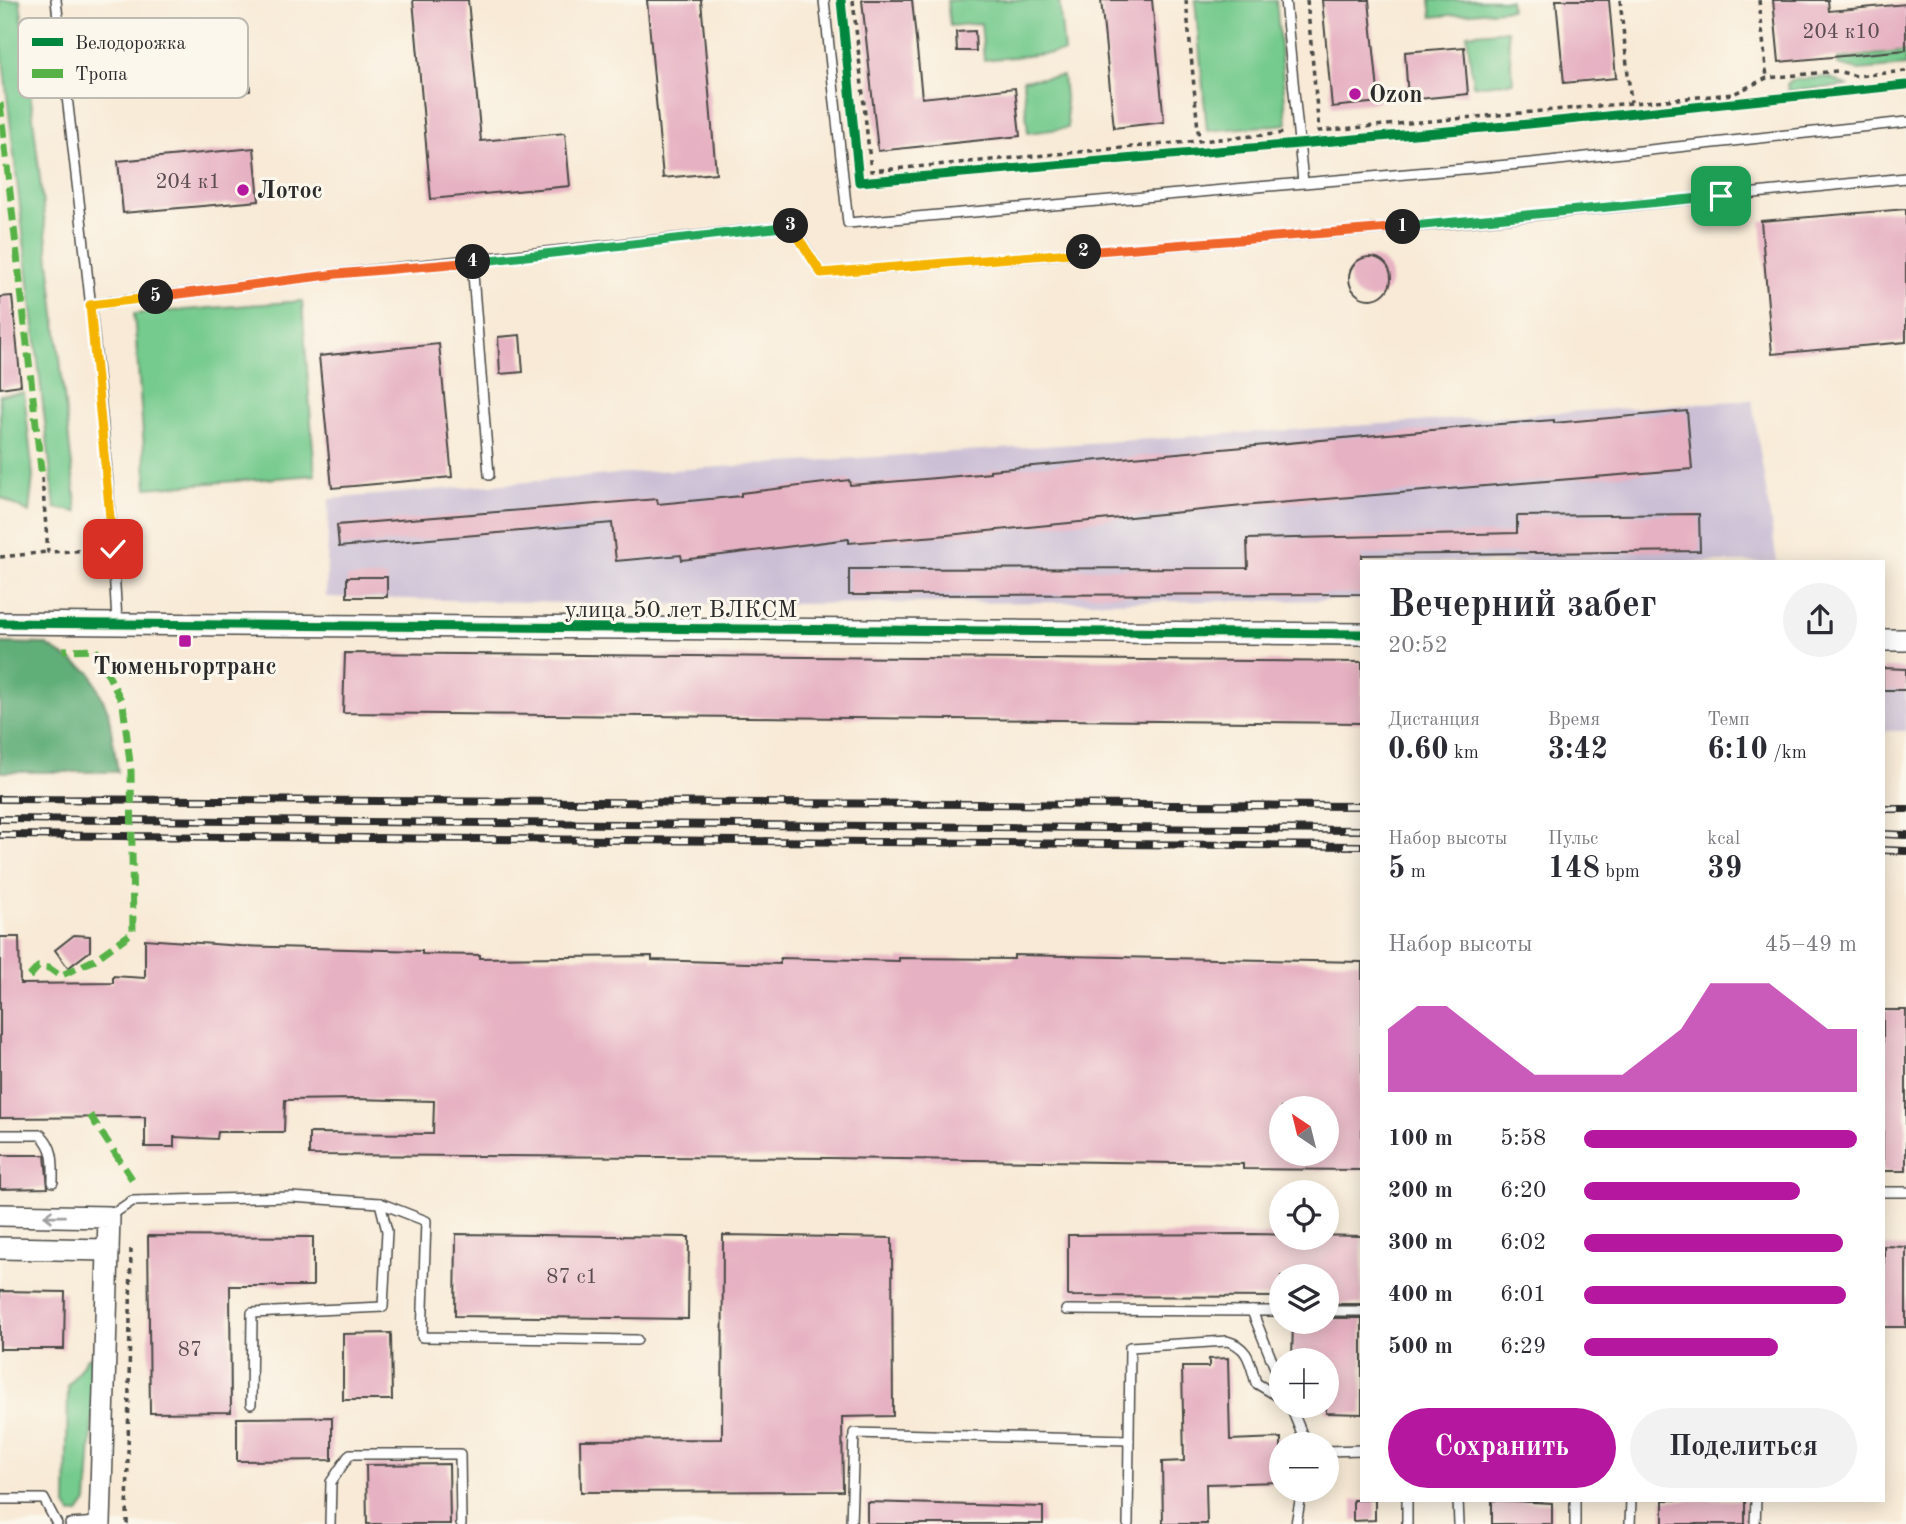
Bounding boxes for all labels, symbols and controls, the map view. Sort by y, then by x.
legend [18,18,248,98]
house number: 204 к10 [1802,22,1880,43]
text: Велодорожка [75,35,186,54]
text: Тропа [75,66,128,85]
place label: Ozon [1369,84,1423,108]
marker: Ozon [1347,86,1363,102]
pin [1691,166,1751,226]
house number: 204 к1 [155,172,221,193]
icon: arrive [1702,177,1740,215]
place label: Лотос [257,180,323,204]
marker: Лотос [235,182,251,198]
pin: 3 [774,208,808,244]
pin: 1 [1386,210,1420,244]
text: 3 [785,216,796,235]
text: 1 [1397,217,1408,236]
pin: 2 [1066,234,1102,270]
text: 2 [1078,242,1089,261]
pin: 4 [456,244,490,280]
text: 4 [467,252,478,271]
pin: 5 [138,280,174,314]
text: 5 [150,287,161,306]
pin [83,519,143,579]
icon: check [94,530,132,568]
button: share [1783,583,1857,657]
text: Вечерний забег [1388,587,1657,625]
street label: улица 50 лет ВЛКСМ [565,599,797,623]
marker: Тюменьгортранс [177,633,193,649]
text: 20:52 [1388,634,1448,657]
place label: Тюменьгортранс [93,656,277,680]
text: Дистанция [1388,711,1480,730]
text: Время [1548,711,1600,730]
text: Темп [1707,711,1750,730]
text: 0.60 [1388,735,1449,765]
text: 3:42 [1548,735,1608,765]
text: 6:10 [1707,735,1768,765]
text: km [1449,744,1479,763]
text: /km [1768,744,1807,763]
text: Набор высоты [1388,830,1507,849]
text: Пульс [1548,830,1598,849]
text: kcal [1707,830,1740,849]
text: 5 [1388,854,1405,884]
text: 148 [1548,854,1600,884]
text: 39 [1707,854,1742,884]
text: m [1405,863,1426,882]
text: bpm [1600,863,1640,882]
text: Набор высоты [1388,933,1532,956]
text: 45–49 m [1765,933,1857,956]
north arrow [1269,1096,1339,1166]
map controls [1269,1096,1339,1502]
text: 100 m [1388,1127,1453,1150]
text: 5:58 [1500,1127,1546,1150]
text: 200 m [1388,1179,1453,1202]
text: 6:20 [1500,1179,1546,1202]
button: locate [1269,1180,1339,1250]
one-way arrow [43,1209,66,1223]
text: 300 m [1388,1231,1453,1254]
text: 6:02 [1500,1231,1546,1254]
button: layers [1269,1264,1339,1334]
house number: 87 с1 [546,1267,598,1288]
text: 400 m [1388,1283,1453,1306]
text: 6:01 [1500,1283,1546,1306]
text: 500 m [1388,1335,1453,1358]
text: 6:29 [1500,1335,1546,1358]
house number: 87 [178,1340,202,1361]
button: + [1269,1348,1339,1418]
button: Сохранить [1388,1408,1616,1488]
button: Поделиться [1630,1408,1857,1488]
button: − [1269,1432,1339,1502]

